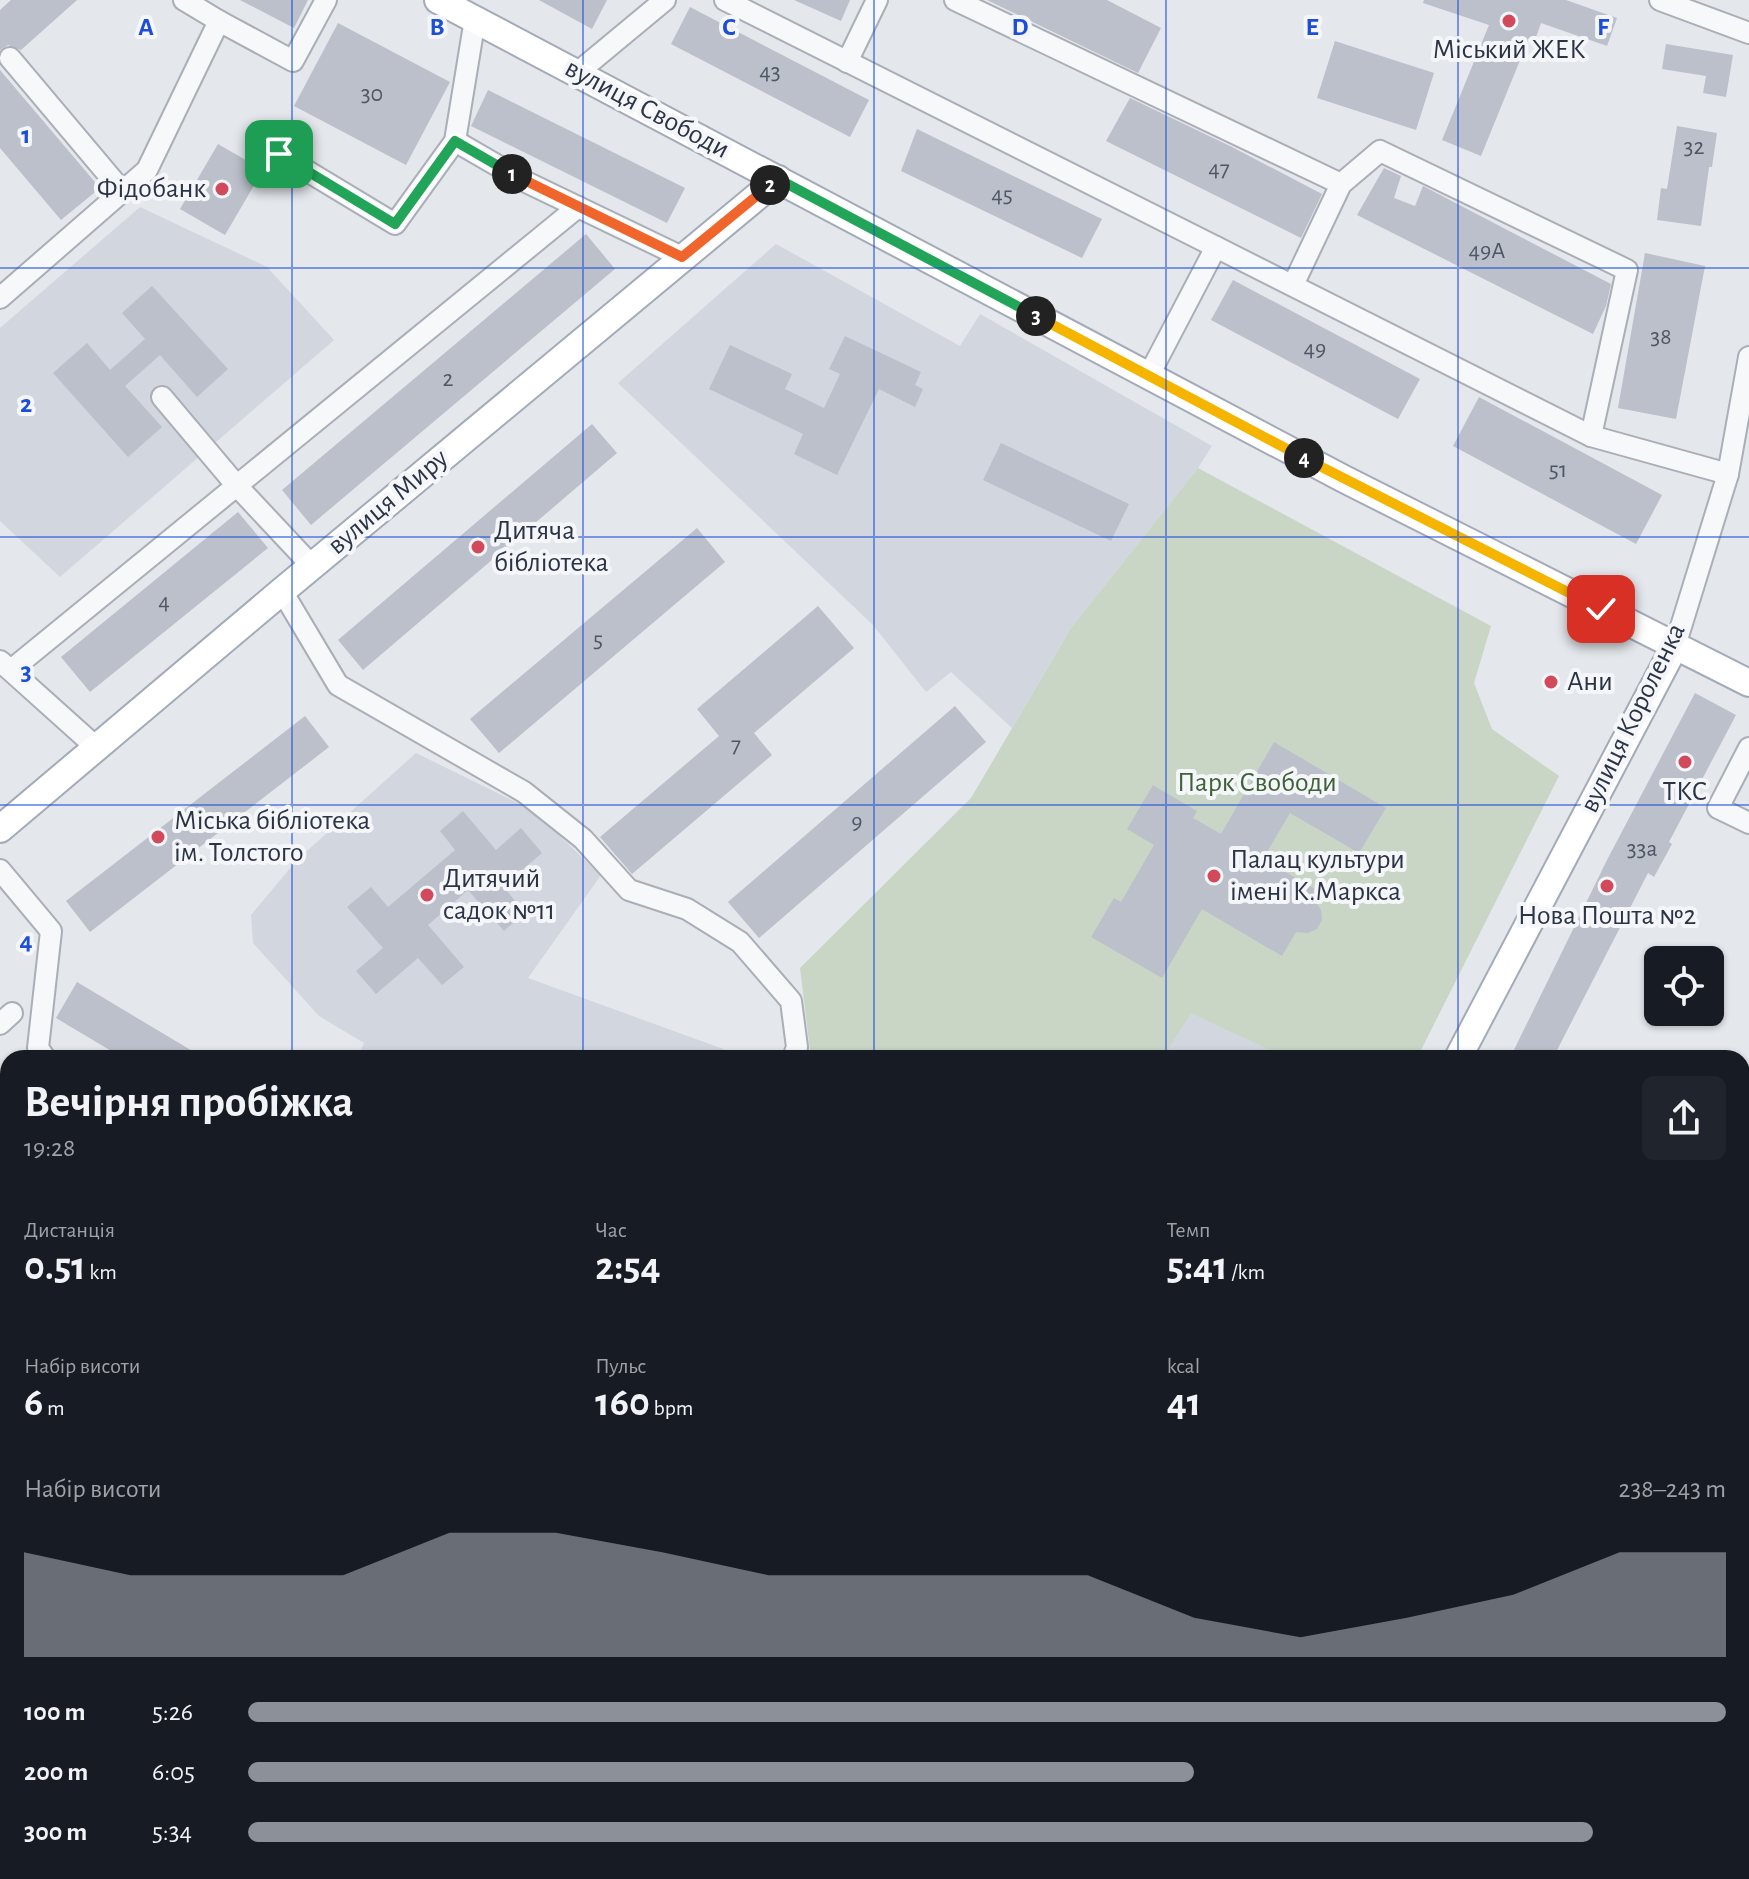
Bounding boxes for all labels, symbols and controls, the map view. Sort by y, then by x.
marker: Міський ЖЕК [1500,12,1518,30]
text: A [138,14,154,40]
text: B [429,14,445,40]
text: C [722,14,736,40]
text: D [1011,14,1029,40]
text: E [1305,14,1319,40]
text: F [1597,14,1610,40]
place label: Міський ЖЕК [1432,36,1586,64]
street label: вулиця Свободи [560,54,734,164]
house number: 43 [759,60,781,84]
house number: 30 [361,82,383,106]
pin [245,120,313,188]
text: 1 [21,122,31,148]
icon: arrive [257,132,301,176]
house number: 32 [1684,135,1704,159]
pin: 1 [492,154,532,194]
house number: 47 [1208,157,1230,181]
text: 1 [508,163,516,185]
pin: 2 [750,165,790,205]
text: 2 [765,174,775,196]
place label: Фідобанк [97,175,206,203]
marker: Фідобанк [213,180,231,198]
house number: 45 [991,183,1013,207]
house number: 49А [1469,239,1505,263]
pin: 3 [1016,296,1056,336]
text: 3 [1031,305,1041,327]
house number: 38 [1650,325,1672,349]
house number: 49 [1304,337,1326,361]
house number: 2 [443,367,454,391]
text: 2 [20,391,32,417]
pin: 4 [1284,438,1324,478]
street label: вулиця Миру [322,444,454,560]
text: 4 [1298,447,1310,469]
house number: 51 [1549,458,1567,482]
place label: Дитяча бібліотека [494,517,609,577]
marker: Дитяча бібліотека [469,538,487,556]
pin [1567,575,1635,643]
icon: check [1579,587,1623,631]
house number: 4 [158,590,170,614]
street label: вулиця Короленка [1575,619,1691,817]
house number: 5 [593,628,603,652]
text: 3 [20,659,32,685]
place label: Ани [1567,668,1613,696]
marker: Ани [1542,673,1560,691]
house number: 7 [731,733,741,757]
marker: ТКС [1676,753,1694,771]
park label: Парк Свободи [1177,769,1337,797]
place label: ТКС [1663,778,1707,806]
place label: Міська бібліотека ім. Толстого [174,807,370,867]
house number: 9 [851,810,863,834]
marker: Міська бібліотека ім. Толстого [149,828,167,846]
house number: 33а [1627,837,1657,861]
place label: Палац культури імені К.Маркса [1230,846,1405,906]
place label: Дитячий садок №11 [443,865,555,925]
marker: Палац культури імені К.Маркса [1205,867,1223,885]
marker: Нова Пошта №2 [1598,877,1616,895]
marker: Дитячий садок №11 [418,886,436,904]
place label: Нова Пошта №2 [1518,902,1696,930]
text: 4 [19,928,33,954]
map controls [1644,946,1724,1026]
button: locate [1644,946,1724,1026]
button: share [1642,1076,1726,1160]
text: Вечірня пробіжка [24,1081,353,1125]
text: 19:28 [24,1135,75,1161]
text: Дистанція [24,1219,115,1241]
text: Час [595,1219,627,1241]
text: Темп [1167,1219,1210,1241]
text: 0.51 [24,1247,86,1287]
text: 2:54 [595,1247,661,1287]
text: 5:41 [1167,1247,1228,1287]
text: km [86,1261,117,1283]
text: /km [1228,1261,1265,1283]
text: Набір висоти [24,1355,140,1377]
text: Пульс [595,1355,646,1377]
text: kcal [1167,1355,1200,1377]
text: 6 [24,1383,43,1423]
text: 160 [595,1383,650,1423]
text: 41 [1167,1383,1201,1423]
text: m [43,1397,65,1419]
text: bpm [650,1397,693,1419]
text: Набір висоти [24,1476,162,1502]
text: 238–243 m [1619,1476,1726,1502]
text: 100 m [24,1699,85,1725]
text: 5:26 [152,1699,193,1725]
text: 200 m [24,1759,88,1785]
text: 6:05 [152,1759,195,1785]
text: 300 m [24,1819,87,1845]
text: 5:34 [152,1819,192,1845]

